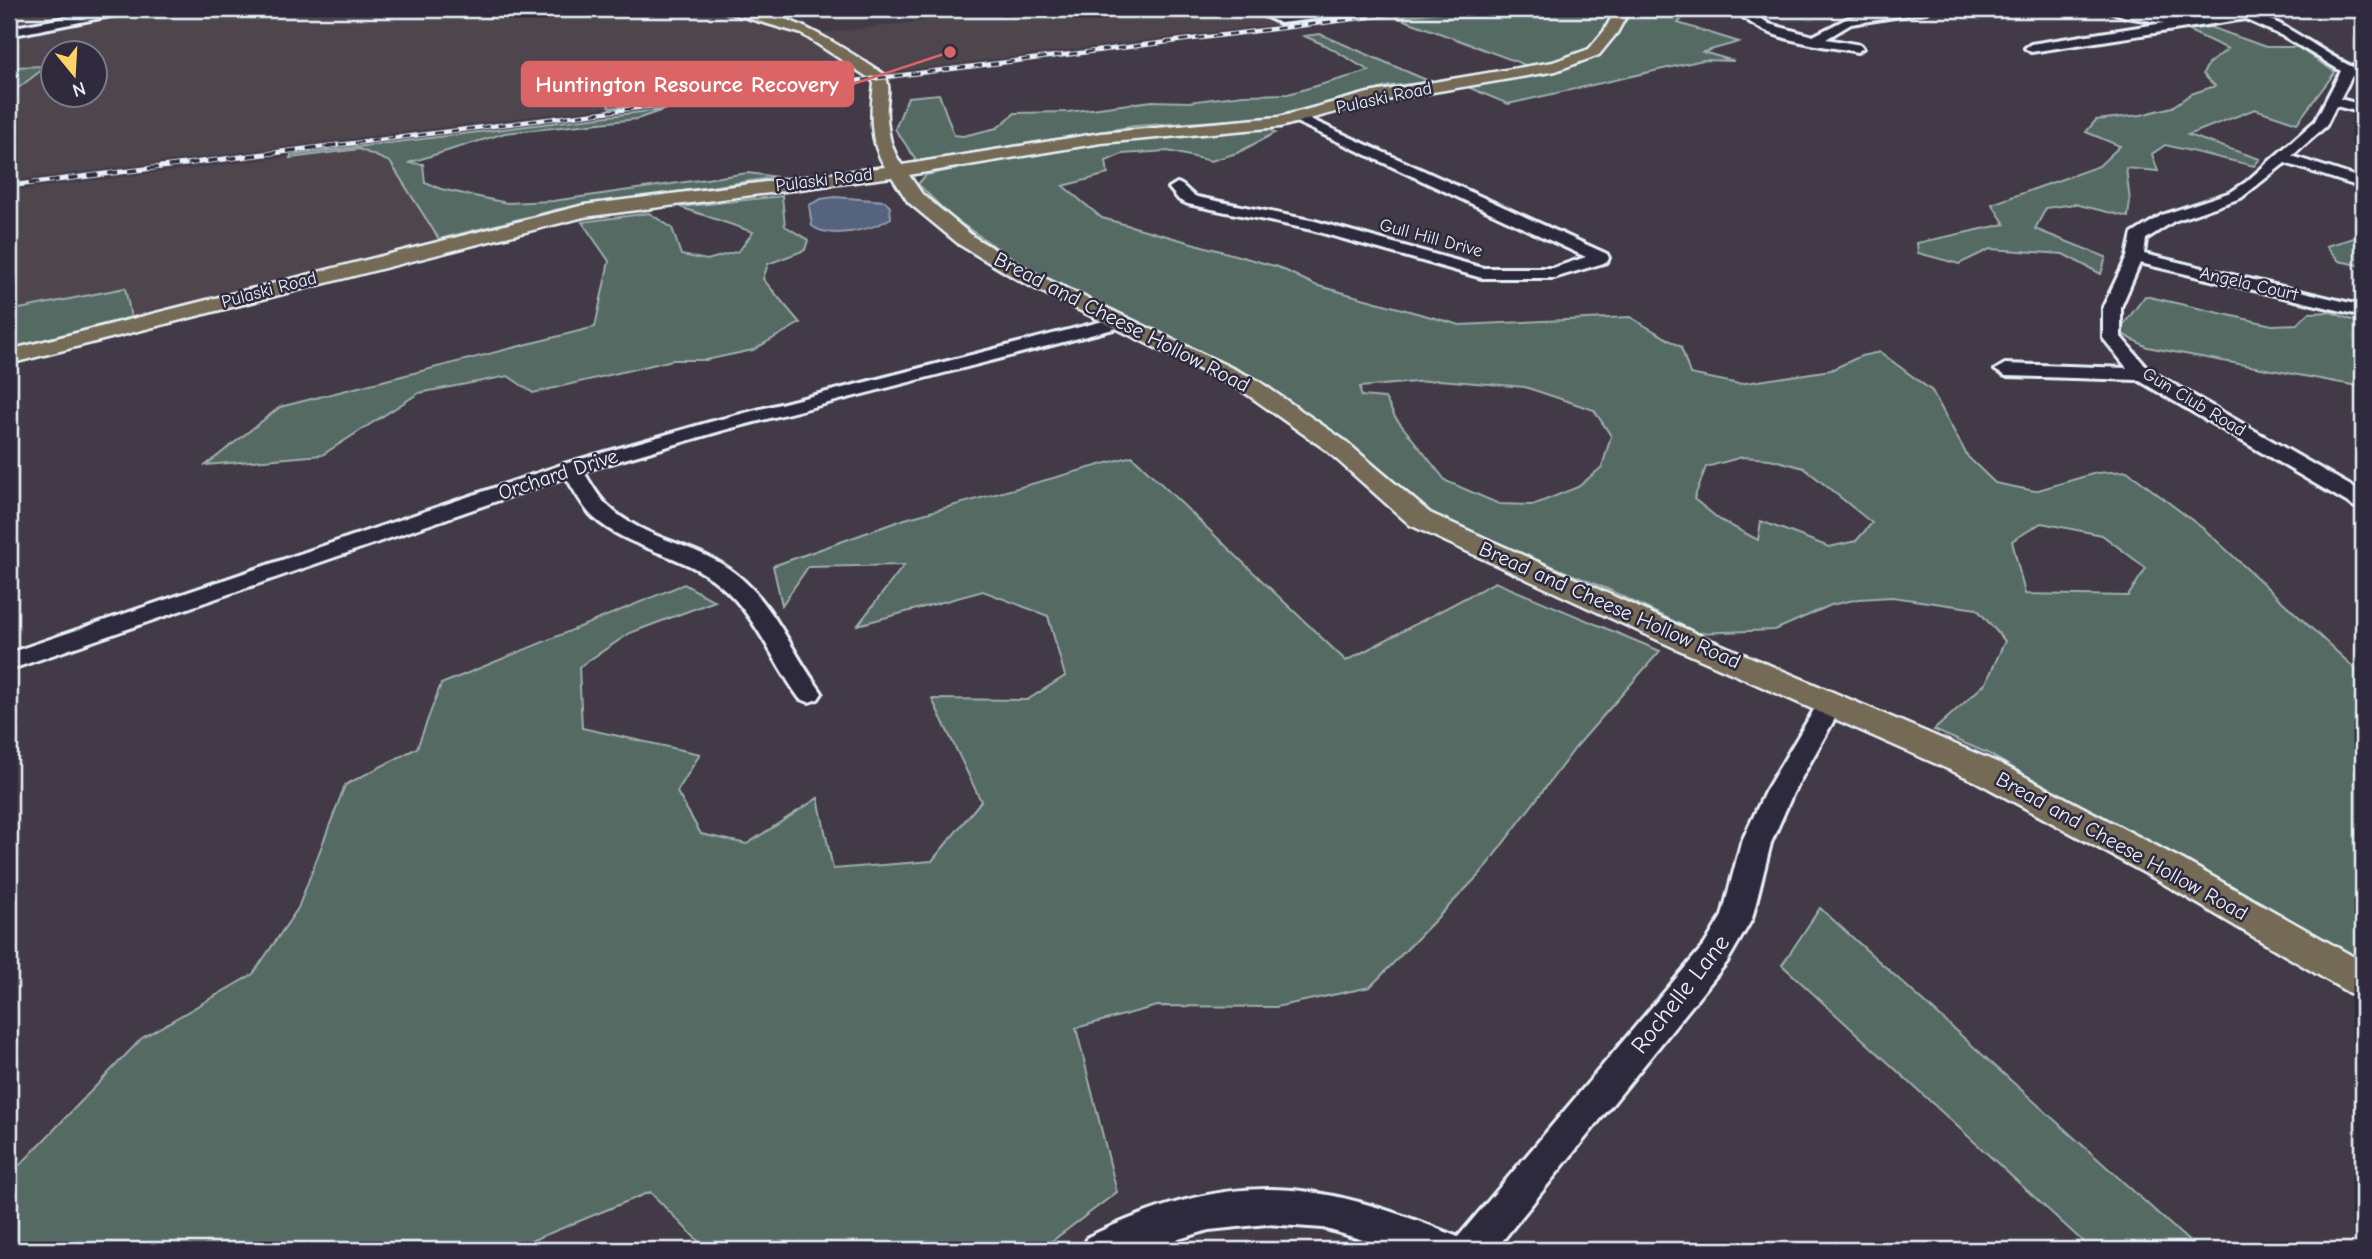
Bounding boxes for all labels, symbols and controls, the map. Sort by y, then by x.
north arrow [38,38,108,108]
callout: Huntington Resource Recovery [522,62,853,106]
text: Huntington Resource Recovery [535,71,839,98]
text: N [70,77,88,102]
street label: Pulaski Road [1334,78,1434,118]
street label: Pulaski Road [774,164,874,196]
street label: Gull Hill Drive [1377,214,1485,262]
street label: Bread and Cheese Hollow Road [990,247,1254,397]
street label: Angela Court [2198,262,2301,306]
street label: Pulaski Road [219,267,319,313]
street label: Gun Club Road [2139,363,2249,441]
street label: Orchard Drive [495,443,621,505]
street label: Bread and Cheese Hollow Road [1475,536,1745,674]
street label: Bread and Cheese Hollow Road [1992,767,2252,925]
street label: Rochelle Lane [1625,929,1735,1059]

